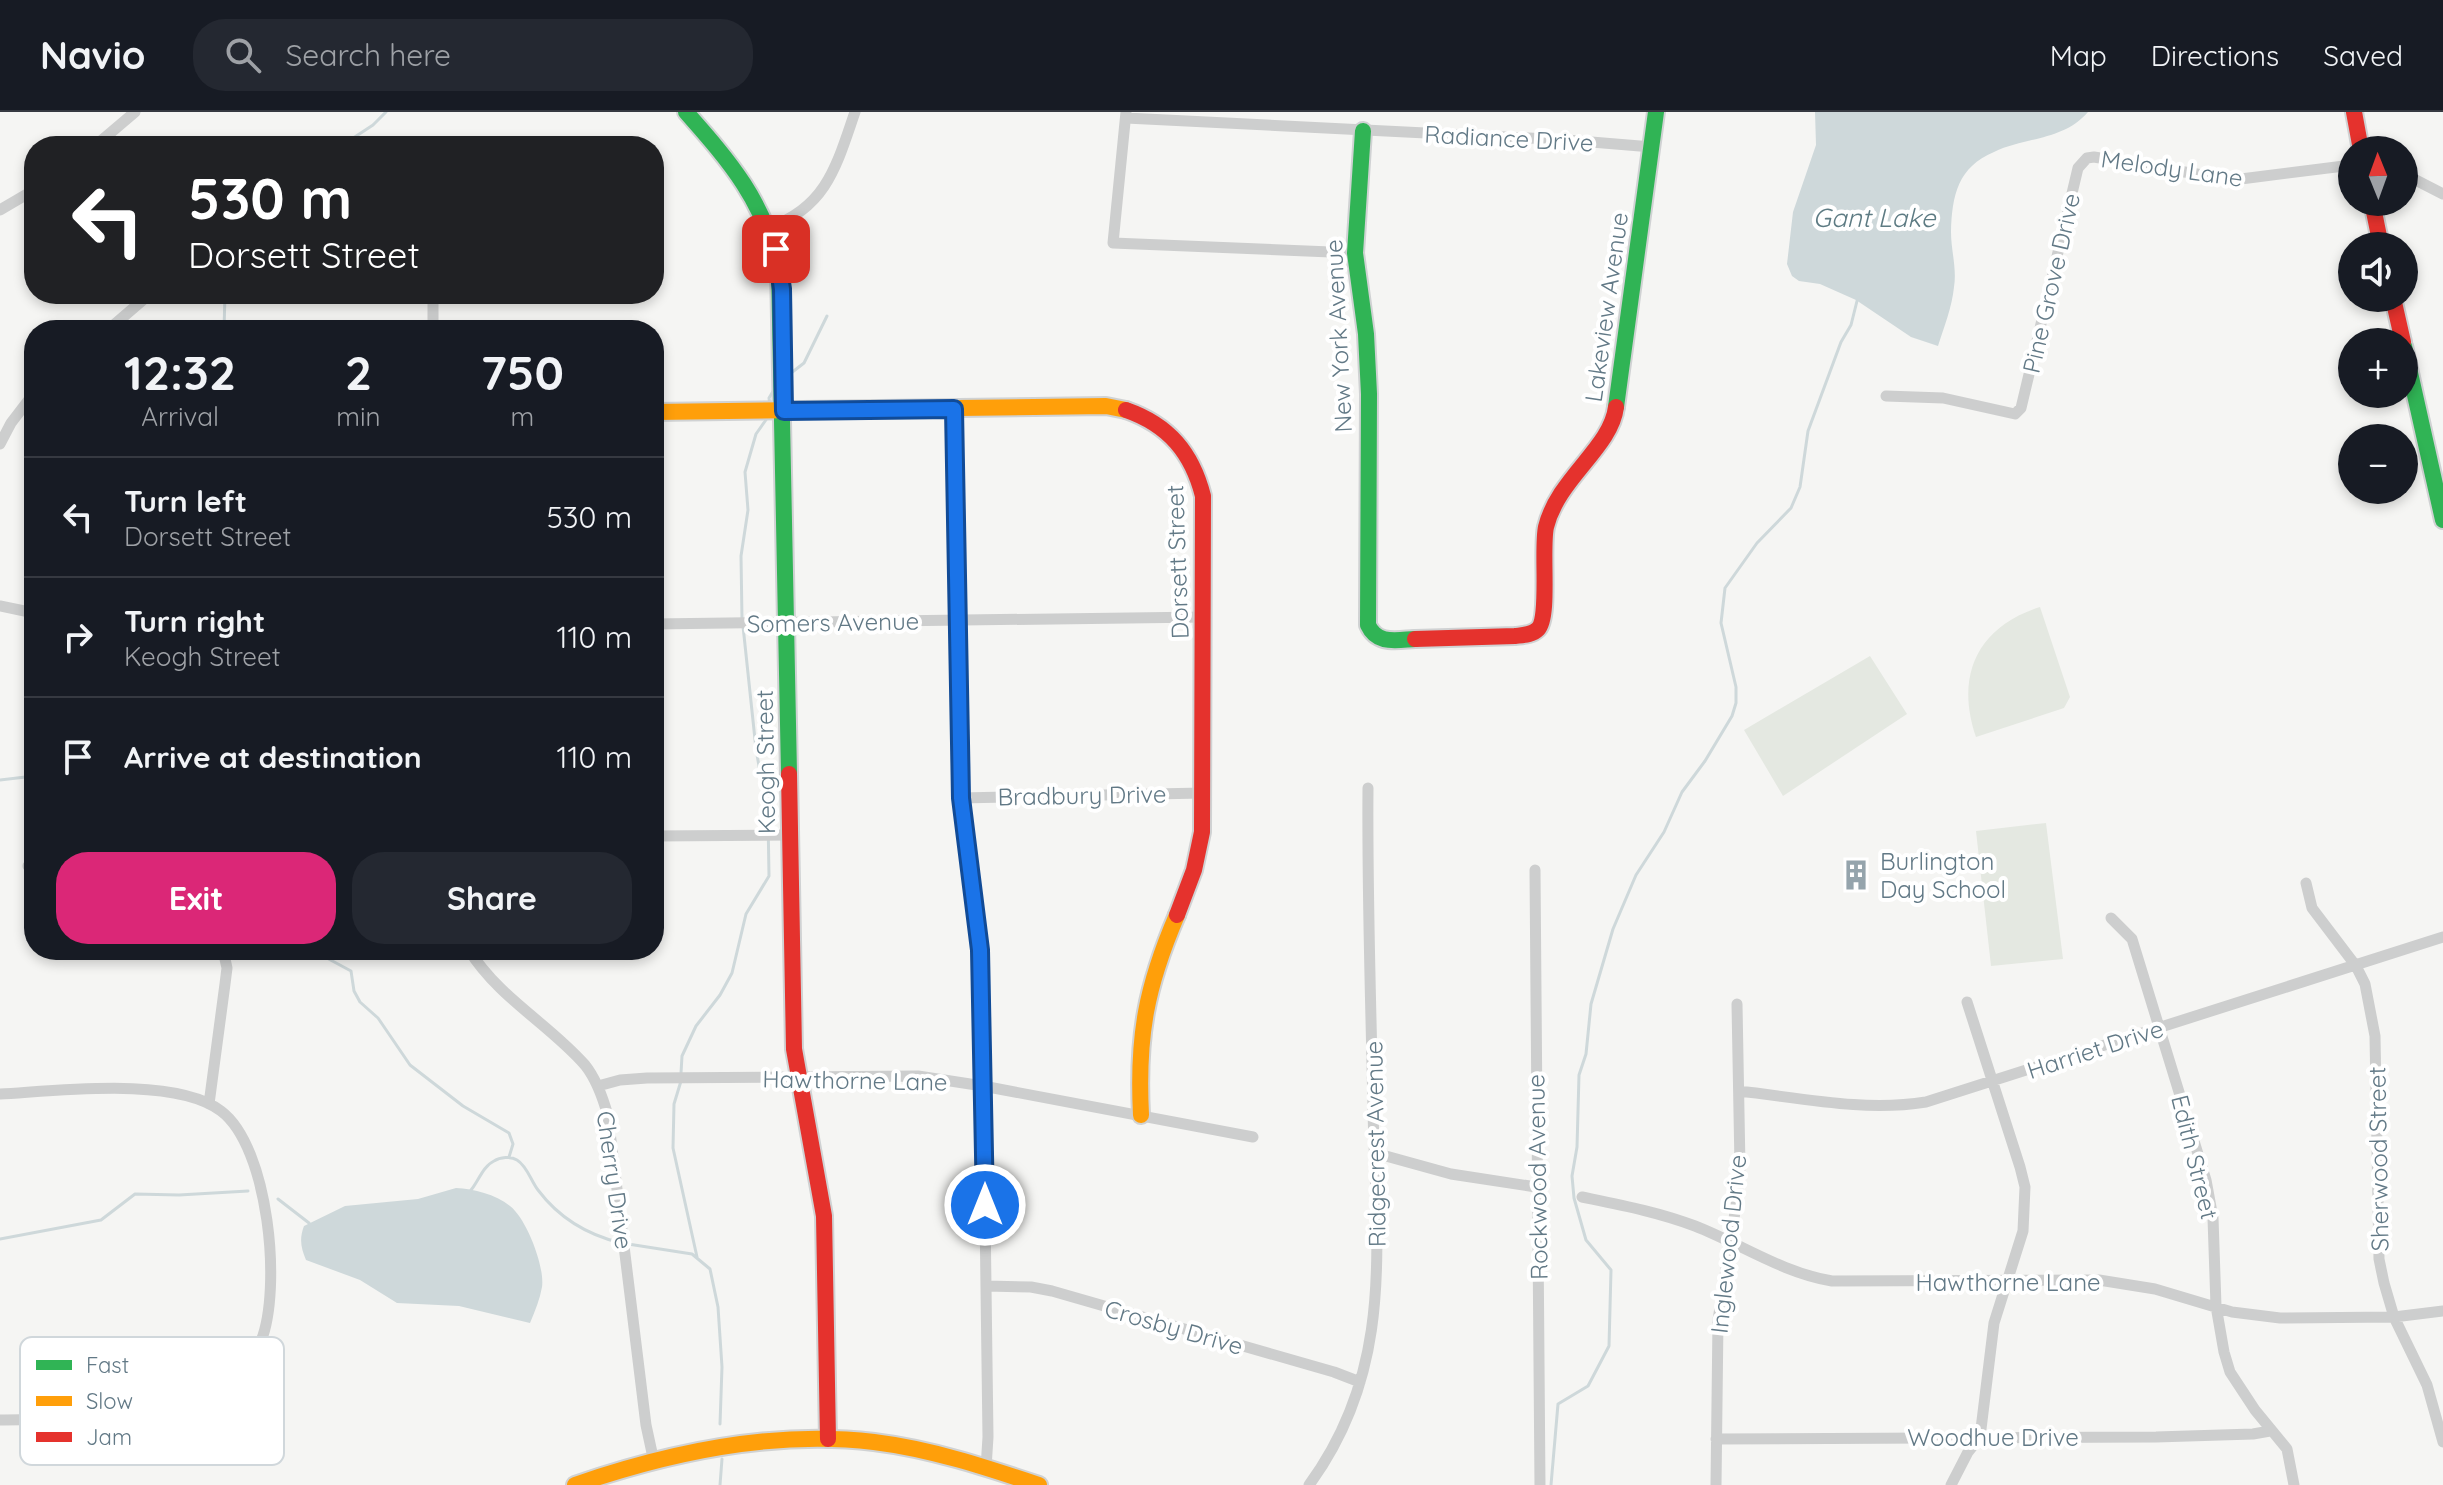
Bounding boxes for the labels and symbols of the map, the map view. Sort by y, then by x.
street label: Radiance Drive [1424,119,1594,157]
north arrow [2338,136,2418,216]
street label: Melody Lane [2099,143,2245,193]
street label: Pine Grove Drive [2016,190,2086,376]
water label: Gant Lake [1813,201,1937,234]
street label: Lakeview Avenue [1578,210,1634,404]
pin [742,215,810,283]
street label: New York Avenue [1318,239,1358,433]
street label: Dorsett Street [1159,484,1195,640]
street label: Somers Avenue [746,605,920,639]
street label: Keogh Street [749,689,781,835]
street label: Bradbury Drive [997,779,1167,811]
place label: Burlington Day School [1880,846,2006,904]
building icon: Burlington Day School [1839,858,1873,892]
street label: Harriet Drive [2023,1013,2167,1085]
street label: Ridgecrest Avenue [1358,1040,1392,1248]
street label: Hawthorne Lane [762,1063,948,1097]
street label: Sherwood Street [2361,1066,2395,1252]
street label: Rockwood Avenue [1520,1074,1554,1280]
street label: Edith Street [2165,1092,2225,1222]
street label: Cherry Drive [590,1109,640,1251]
street label: Inglewood Drive [1704,1153,1752,1335]
position arrow [943,1163,1027,1247]
street label: Hawthorne Lane [1915,1267,2101,1297]
street label: Crosby Drive [1101,1293,1247,1361]
legend [20,1337,284,1465]
text: Fast [86,1351,129,1379]
text: Slow [86,1387,133,1415]
street label: Woodhue Drive [1907,1422,2079,1452]
text: Jam [86,1423,132,1451]

